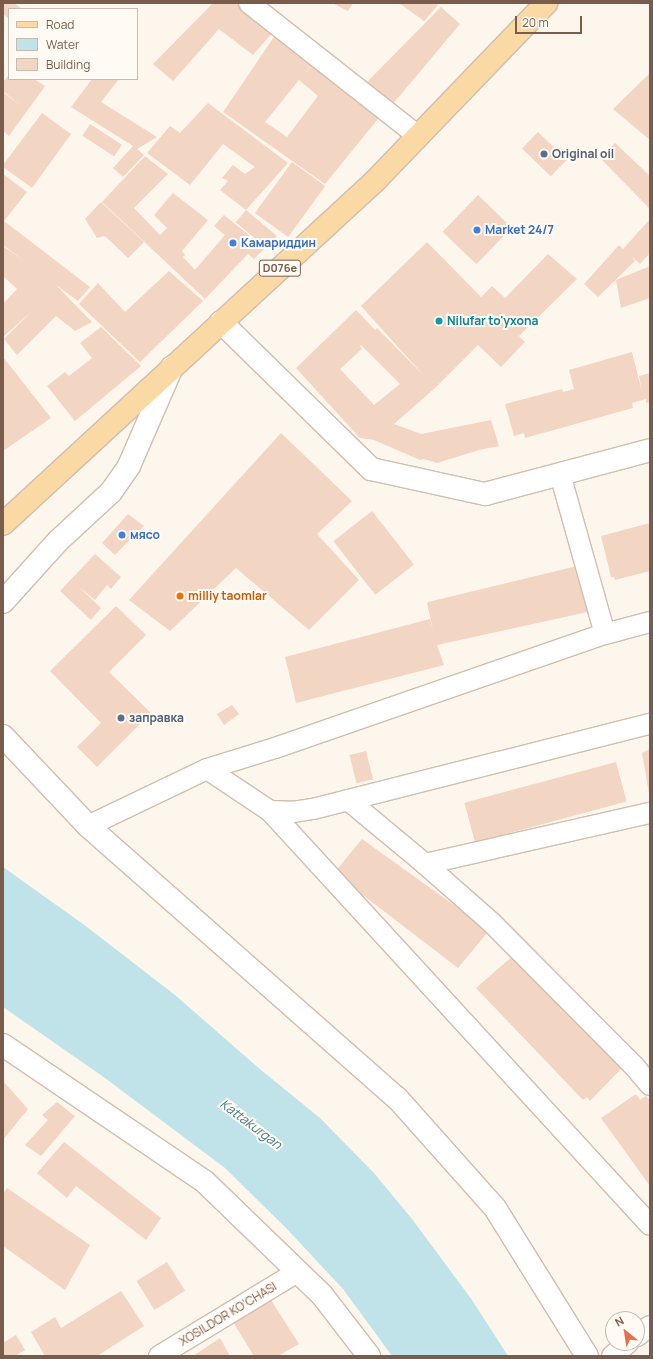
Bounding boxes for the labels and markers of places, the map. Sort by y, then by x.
place label: Original oil [552,147,614,161]
marker: Original oil [539,149,549,159]
place label: Market 24/7 [485,223,554,237]
marker: Market 24/7 [472,225,482,235]
place label: Камариддин [241,236,316,250]
marker: Камариддин [228,238,238,248]
place label: Nilufar to'yxona [447,314,538,328]
marker: Nilufar to'yxona [434,316,444,326]
place label: мясо [130,528,160,542]
marker: мясо [117,530,127,540]
place label: milliy taomlar [188,589,267,603]
marker: milliy taomlar [175,591,185,601]
place label: заправка [129,711,184,725]
marker: заправка [116,713,126,723]

